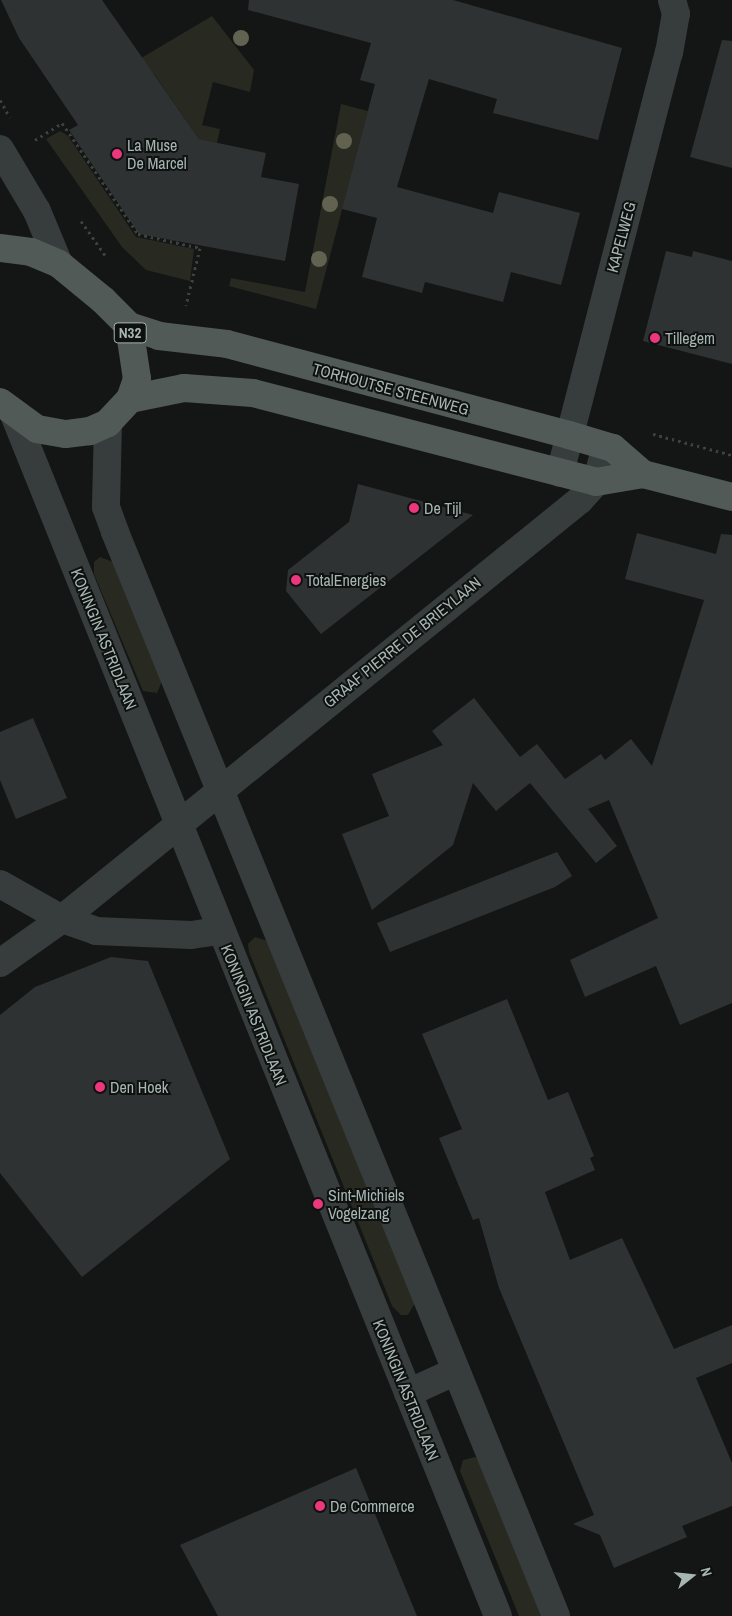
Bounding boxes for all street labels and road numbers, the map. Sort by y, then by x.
street label: KAPELWEG [602,199,640,275]
road number: N32 [112,320,148,346]
street label: TORHOUTSE STEENWEG [311,359,471,419]
street label: KONINGIN ASTRIDLAAN [67,565,141,713]
street label: GRAAF PIERRE DE BRIEYLAAN [319,573,485,711]
street label: KONINGIN ASTRIDLAAN [217,941,291,1089]
street label: KONINGIN ASTRIDLAAN [369,1316,443,1464]

